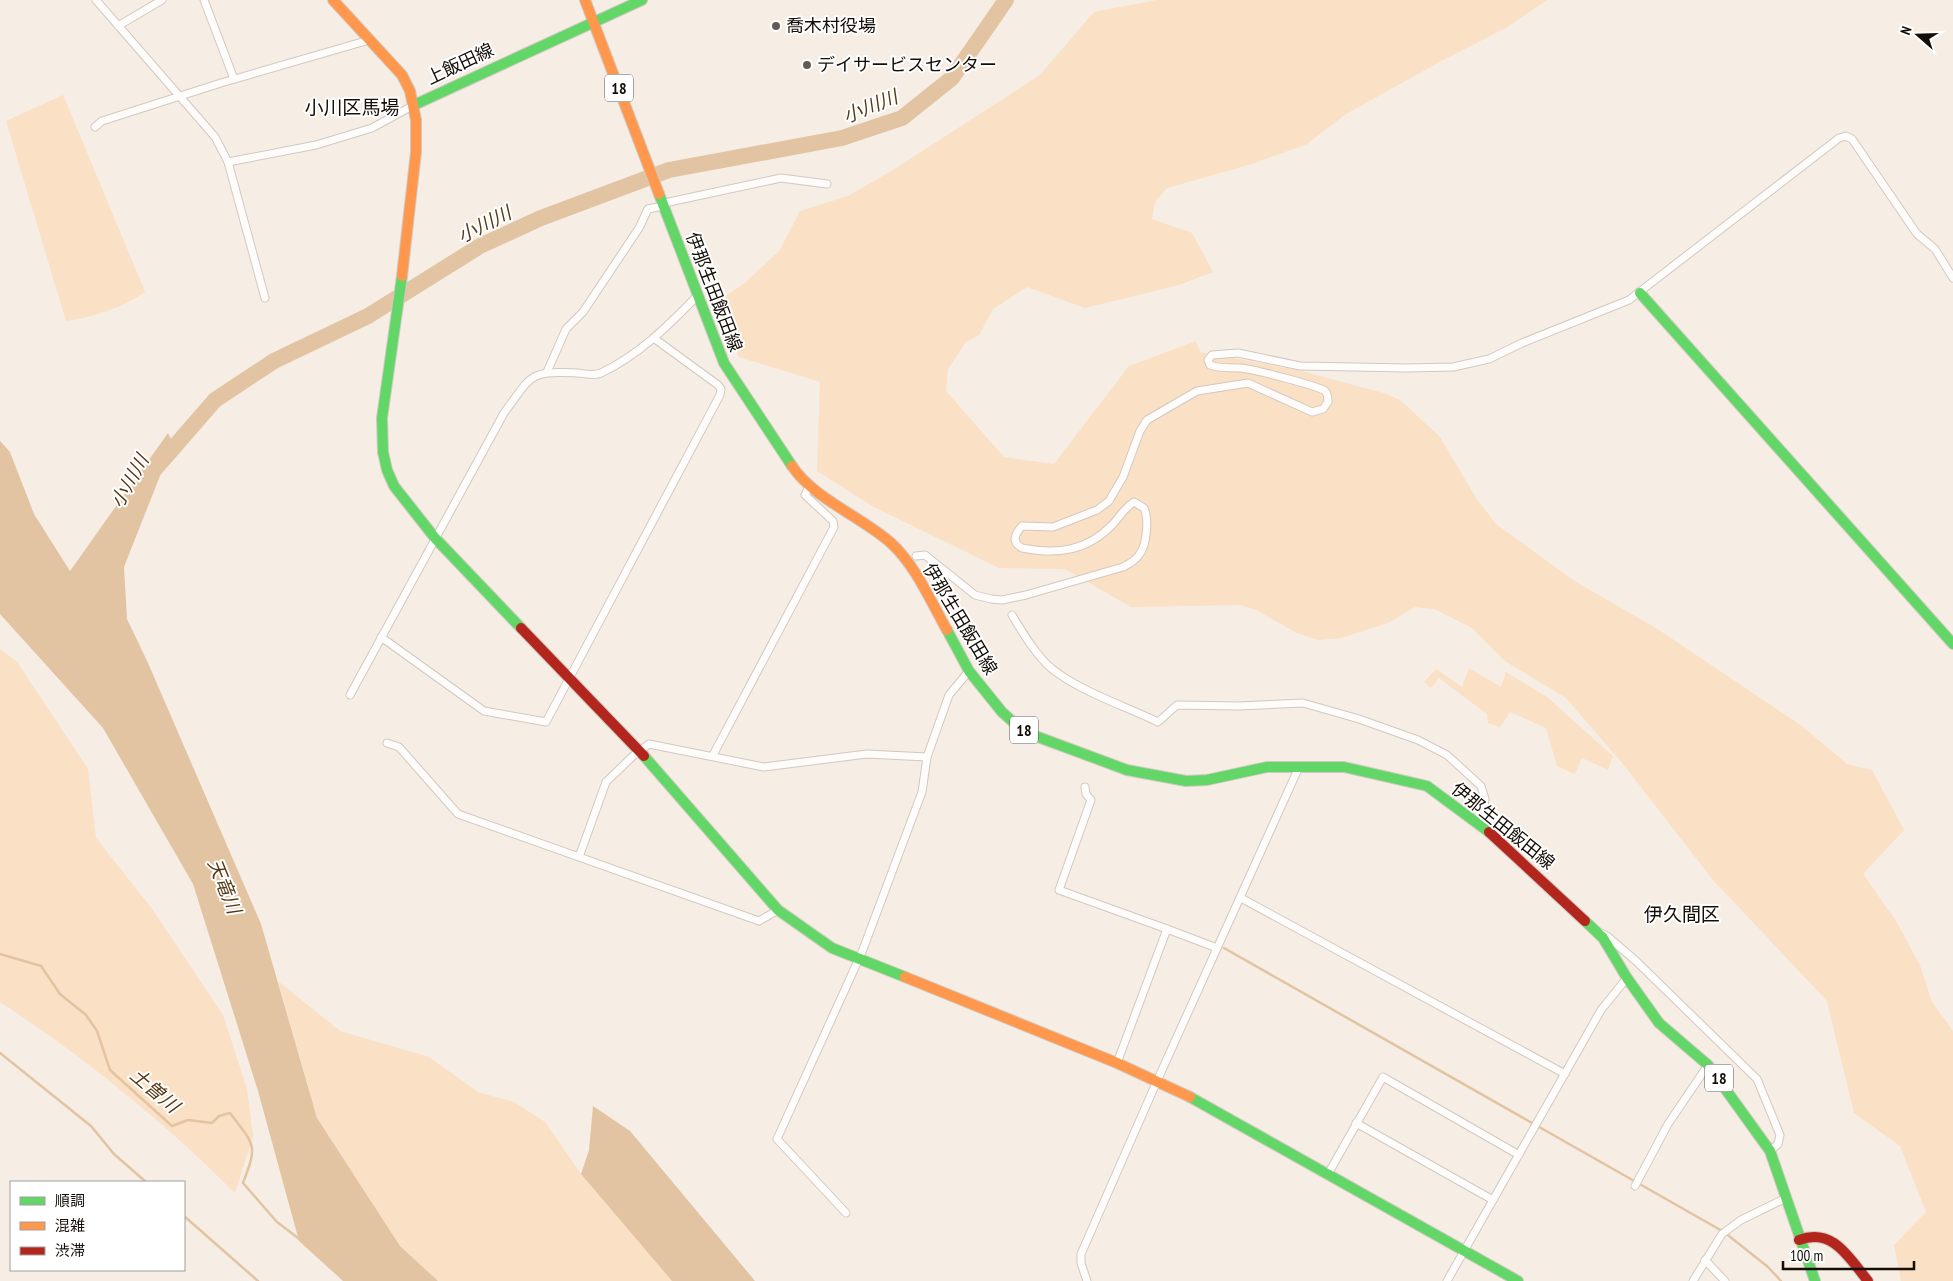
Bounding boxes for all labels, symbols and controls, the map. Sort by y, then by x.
north arrow [1893,10,1943,60]
place label: 喬木村役場 [786,14,876,37]
marker: 喬木村役場 [770,20,782,32]
text: N [1896,24,1916,37]
street label: 上飯田線 [422,38,497,89]
place label: デイサービスセンター [817,53,997,76]
marker: デイサービスセンター [801,59,813,71]
road number: 18 [605,75,633,102]
water label: 小川川 [839,83,903,128]
district label: 小川区馬場 [304,95,400,119]
water label: 小川川 [453,199,517,248]
street label: 伊那生田飯田線 [681,229,748,355]
water label: 小川川 [105,449,154,512]
street label: 伊那生田飯田線 [918,559,1003,679]
road number: 18 [1010,716,1038,744]
street label: 伊那生田飯田線 [1447,777,1560,874]
water label: 天竜川 [203,855,248,919]
district label: 伊久間区 [1644,902,1720,926]
water label: 土曽川 [125,1062,186,1119]
road number: 18 [1705,1064,1733,1092]
legend [10,1181,185,1271]
text: 順調 [55,1191,85,1210]
text: 混雑 [55,1216,85,1235]
scale bar [1783,1238,1914,1270]
text: 渋滞 [55,1241,85,1260]
text: 100 m [1790,1246,1823,1265]

